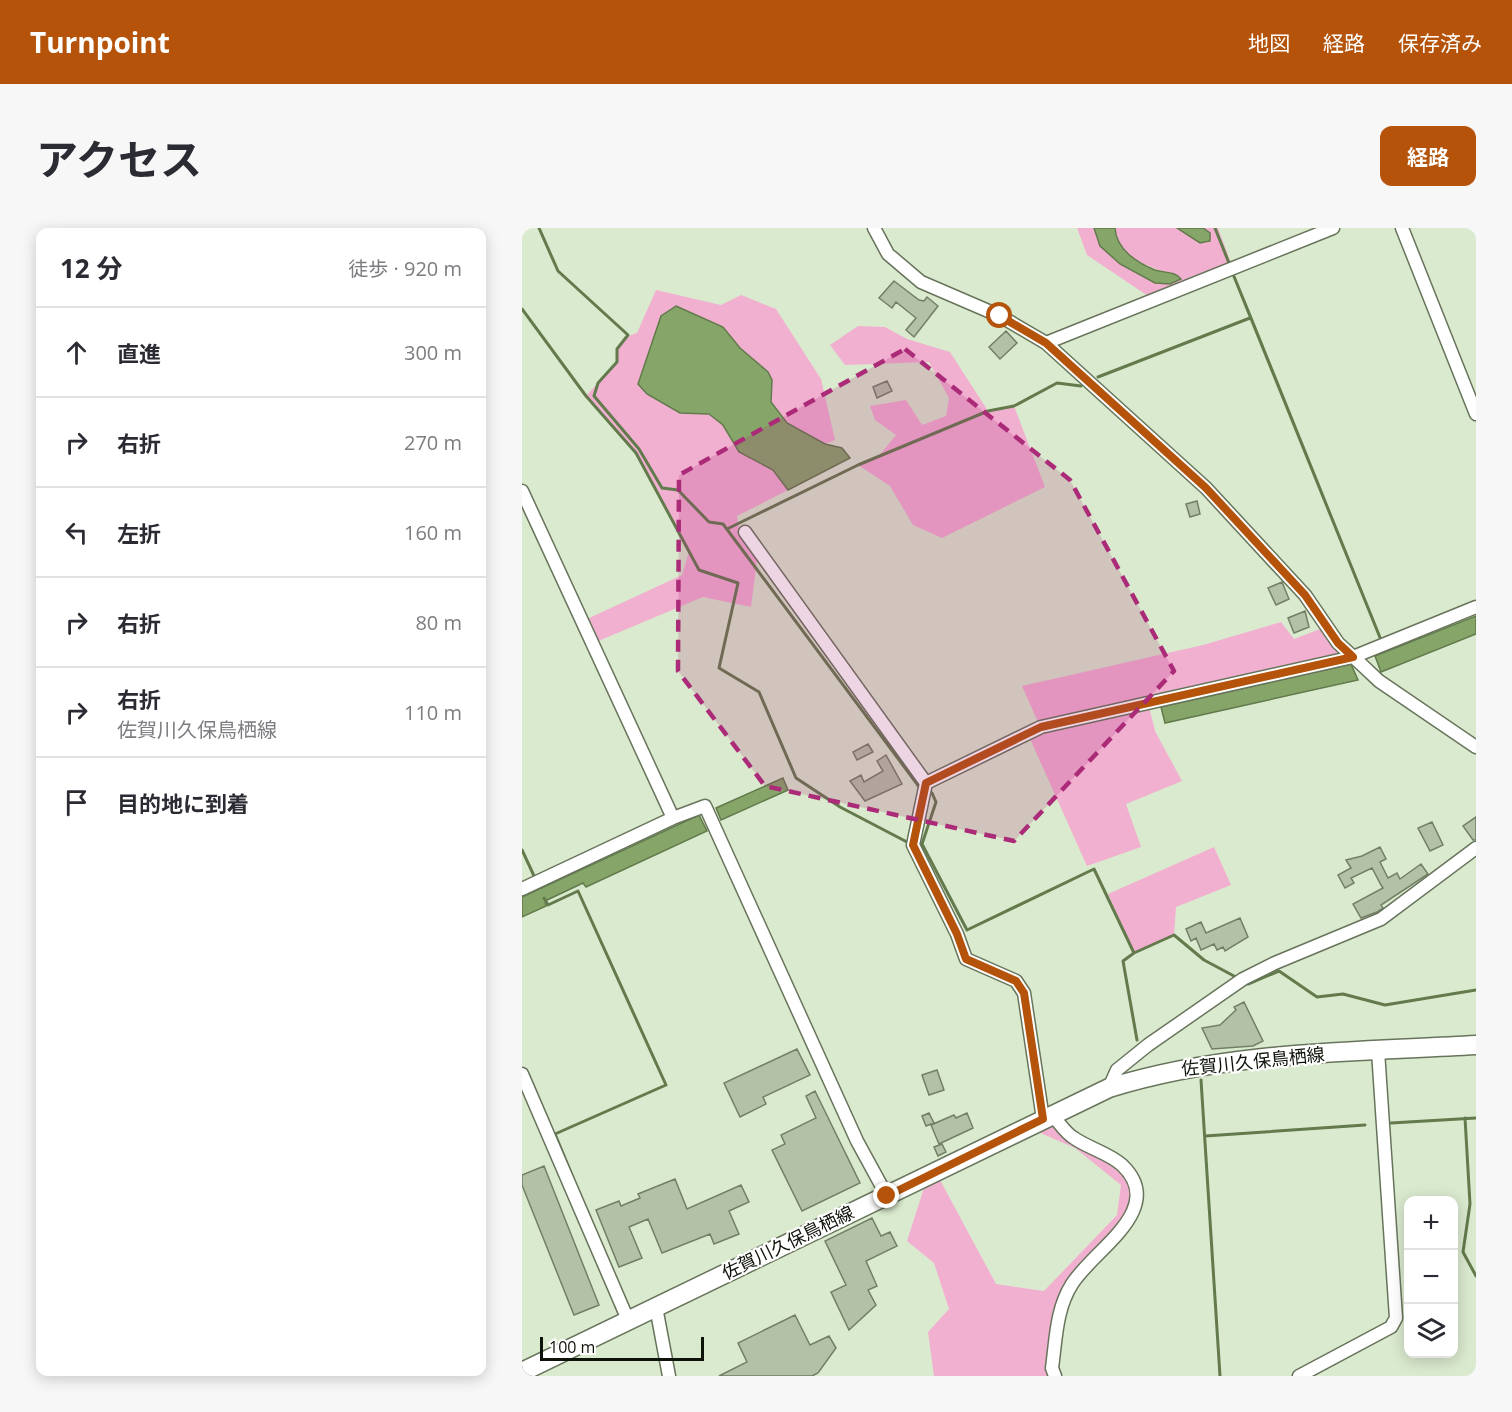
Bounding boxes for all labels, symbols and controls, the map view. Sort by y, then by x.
text: Turnpoint [30,23,170,61]
text: 地図 [1248,29,1290,57]
text: 経路 [1323,29,1365,57]
text: 保存済み [1398,29,1482,57]
button: 経路 [1380,126,1476,186]
text: アクセス [36,130,202,187]
text: 12 分 [60,250,123,286]
text: 徒歩 · 920 m [348,255,462,282]
route start [986,302,1012,328]
icon: ahead [60,336,93,369]
text: 直進 [117,338,161,368]
text: 300 m [404,339,462,366]
icon: right [60,426,93,459]
text: 右折 [117,428,161,458]
text: 270 m [404,429,462,456]
icon: left [60,516,93,549]
text: 左折 [117,518,161,548]
text: 160 m [404,519,462,546]
icon: right [60,606,93,639]
text: 右折 [117,608,161,638]
text: 80 m [415,609,462,636]
text: 右折 [117,684,161,714]
icon: right [60,696,93,729]
text: 110 m [404,699,462,726]
text: 佐賀川久保鳥栖線 [117,716,277,743]
icon: arrive [60,786,93,819]
text: 目的地に到着 [117,788,249,818]
street label: 佐賀川久保鳥栖線 [1180,1042,1326,1080]
route end [873,1182,899,1208]
map controls [1404,1196,1458,1358]
button: + [1404,1196,1458,1250]
street label: 佐賀川久保鳥栖線 [718,1200,858,1284]
button: − [1404,1250,1458,1304]
button: layers [1404,1304,1458,1358]
scale bar [540,1334,704,1362]
text: 100 m [549,1336,595,1358]

